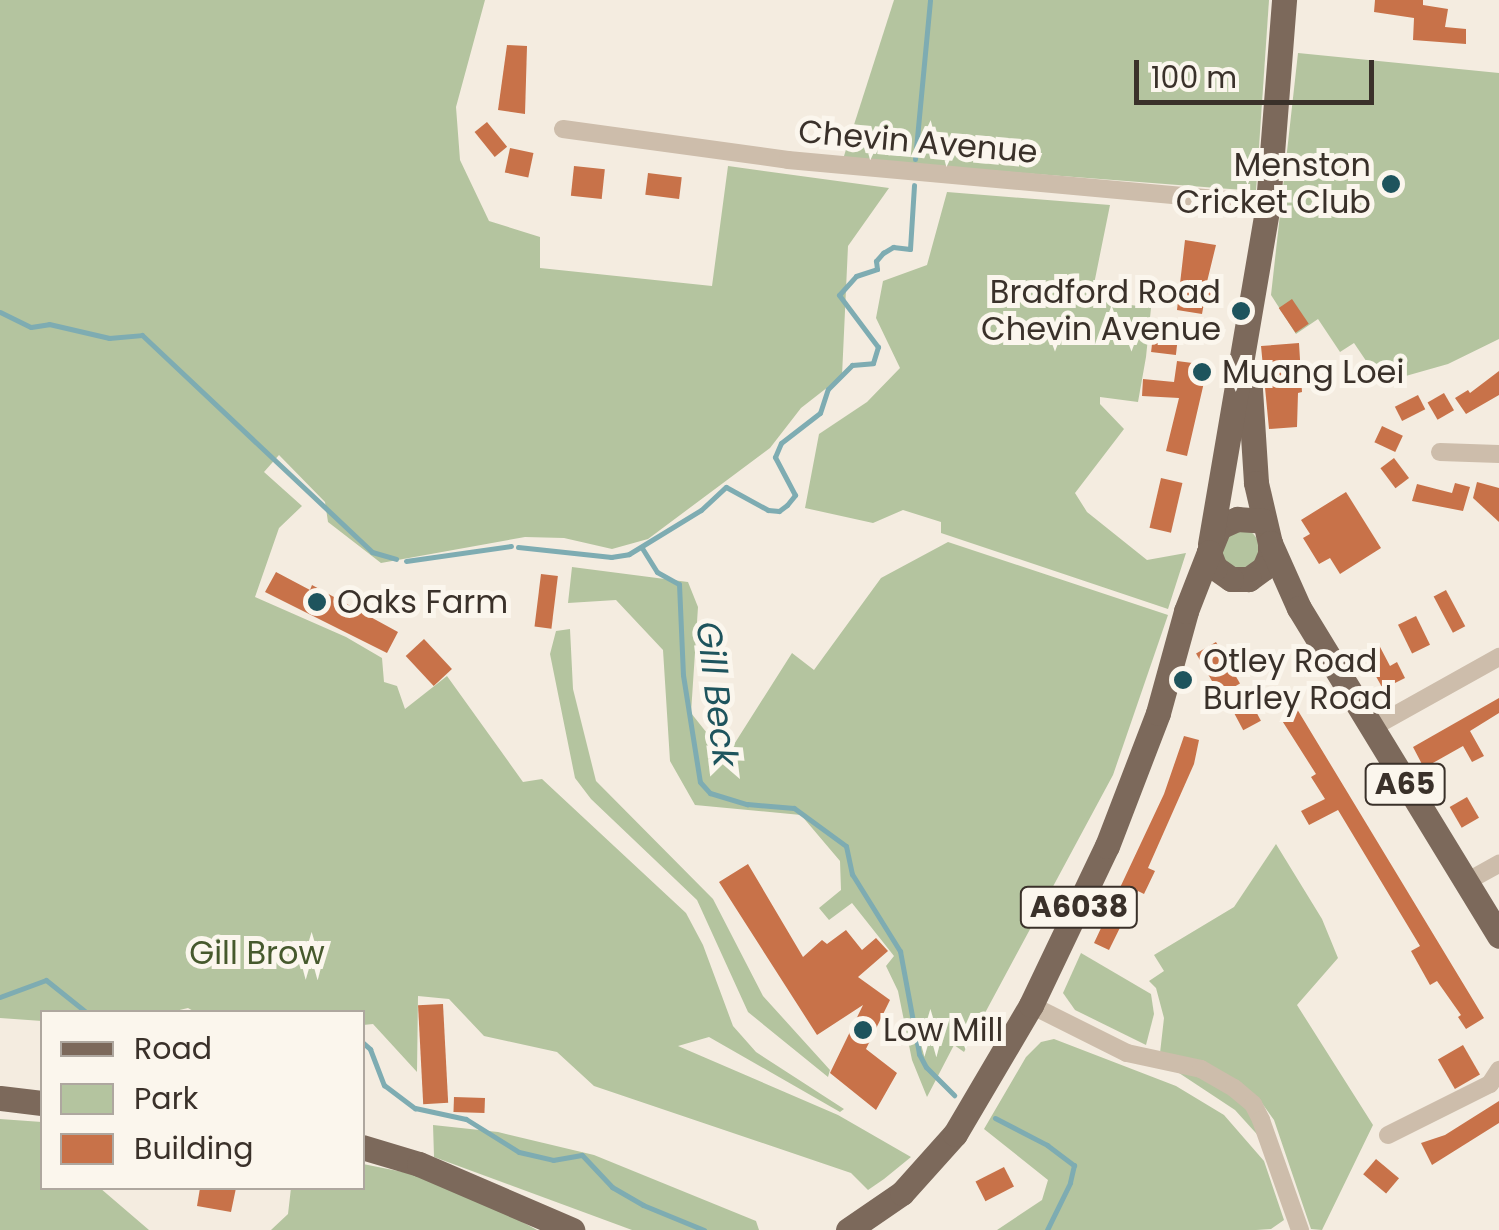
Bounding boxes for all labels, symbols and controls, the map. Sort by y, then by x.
scale bar [1139,40,1379,102]
text: 100 m [1151,56,1237,99]
street label: Chevin Avenue [797,112,1039,172]
place label: Menston Cricket Club [1176,147,1371,222]
marker: Menston Cricket Club [1380,173,1402,195]
place label: Bradford Road Chevin Avenue [981,274,1221,349]
marker: Bradford Road Chevin Avenue [1230,300,1252,322]
place label: Muang Loei [1222,353,1404,391]
marker: Muang Loei [1191,361,1213,383]
place label: Oaks Farm [337,583,508,621]
marker: Oaks Farm [306,591,328,613]
water label: Gill Beck [687,619,747,769]
place label: Otley Road Burley Road [1203,643,1393,718]
marker: Otley Road Burley Road [1172,669,1194,691]
road number: A65 [1362,759,1448,809]
road number: A6038 [1019,882,1139,932]
park label: Gill Brow [189,934,325,972]
legend [40,1010,365,1190]
place label: Low Mill [883,1011,1003,1049]
marker: Low Mill [852,1019,874,1041]
text: Road [134,1027,212,1070]
text: Park [134,1077,198,1120]
text: Building [134,1127,254,1170]

